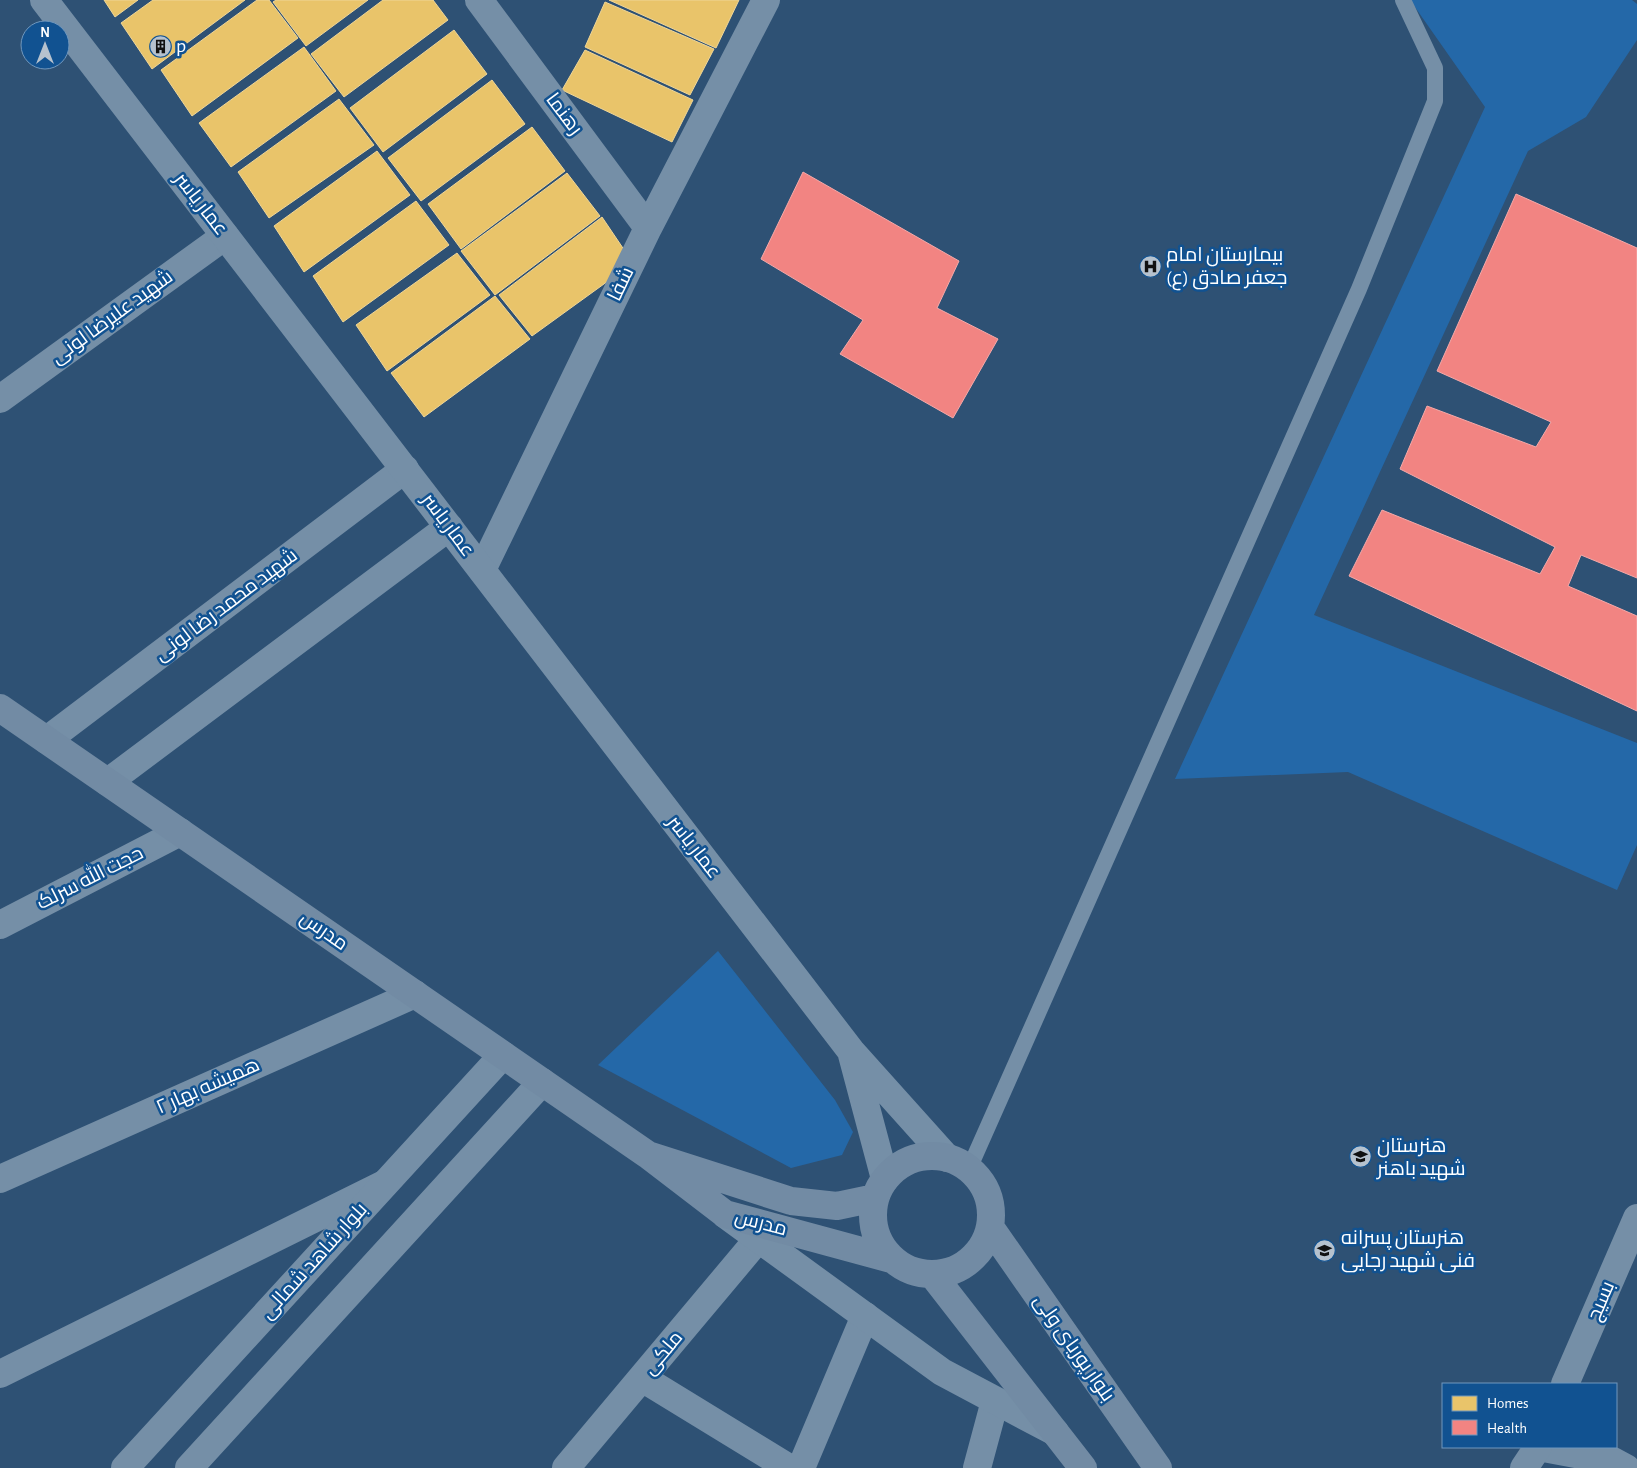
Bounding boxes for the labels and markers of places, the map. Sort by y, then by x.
building icon: p [148,34,172,58]
place label: p [176,36,186,56]
place label: بیمارستان امام جعفر صادق (ع) [1166,245,1287,291]
hospital icon: بیمارستان امام جعفر صادق (ع) [1138,254,1162,278]
place label: هنرستان شهید باهنر [1376,1136,1466,1181]
school or university icon: هنرستان شهید باهنر [1349,1145,1373,1169]
place label: هنرستان پسرانه فنی شهید رجایی [1341,1228,1475,1273]
school or university icon: هنرستان پسرانه فنی شهید رجایی [1313,1238,1337,1262]

